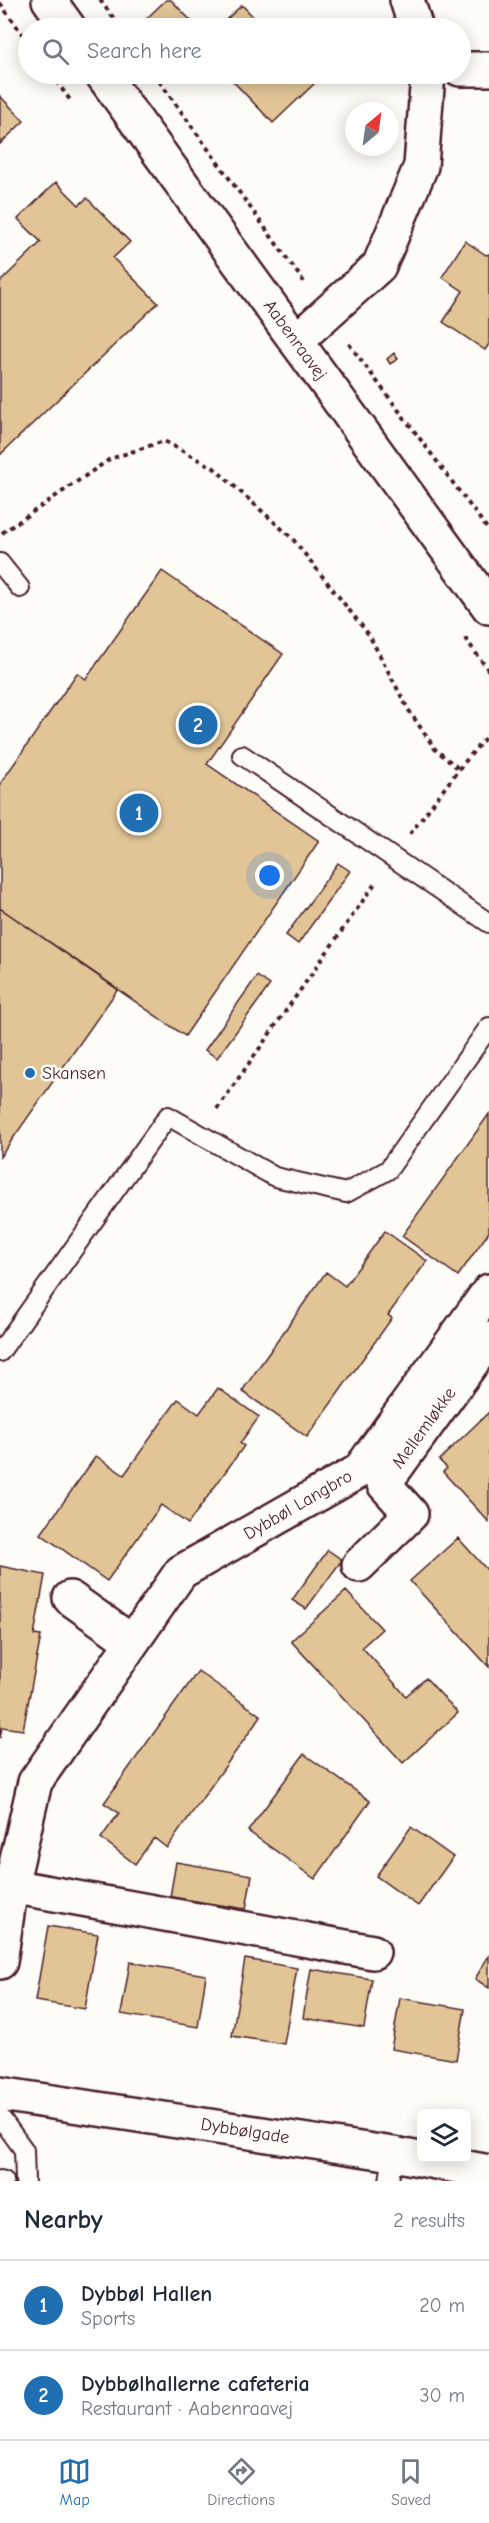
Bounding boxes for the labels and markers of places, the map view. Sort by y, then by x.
pin: 2 [178,702,218,748]
pin: 1 [120,790,158,836]
place label: Skansen [42,1063,106,1084]
marker: Skansen [23,1066,37,1080]

